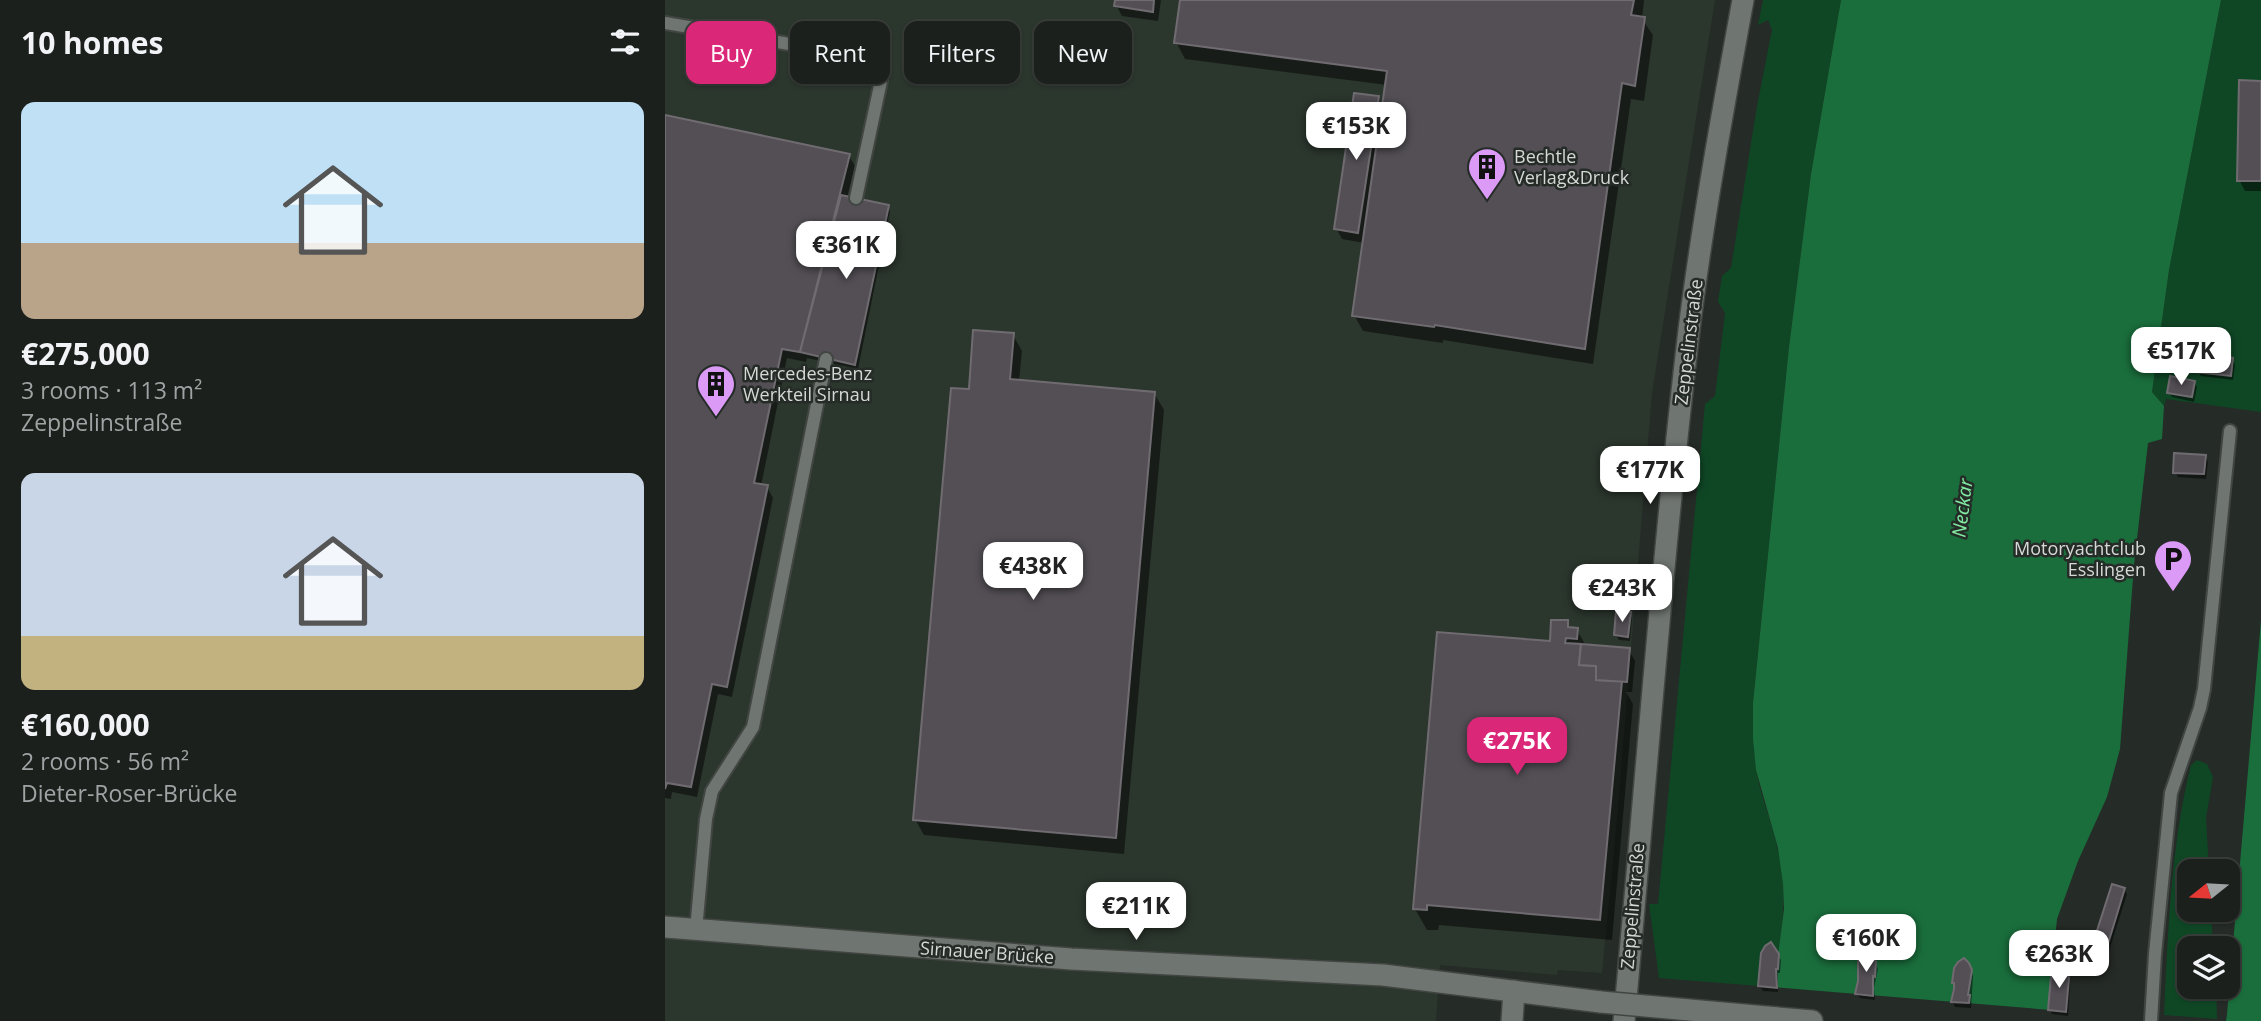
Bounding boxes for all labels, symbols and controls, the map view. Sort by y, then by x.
chip: Buy [686,21,776,84]
chip: Rent [790,21,890,84]
chip: Filters [904,21,1020,84]
chip: New [1034,21,1132,84]
text: 10 homes [21,22,164,63]
icon: filters [606,23,644,61]
pin: €153K [1307,102,1405,162]
text: €153K [1322,109,1390,141]
place label: Bechtle Verlag&Druck [1514,144,1630,189]
building icon: Bechtle Verlag&Druck [1466,146,1508,201]
icon: home [270,147,396,273]
pin: €361K [797,222,895,281]
text: €361K [812,228,880,260]
street label: Zeppelinstraße [1668,278,1708,406]
pin: €517K [2132,328,2230,387]
text: €275,000 [21,333,150,374]
text: €517K [2147,334,2215,366]
place label: Mercedes-Benz Werkteil Sirnau [743,361,872,406]
building icon: Mercedes-Benz Werkteil Sirnau [695,363,737,418]
text: 3 rooms · 113 m² [21,374,202,406]
text: Zeppelinstraße [21,406,182,438]
pin: €177K [1601,447,1699,506]
text: €177K [1616,453,1684,485]
water label: Neckar [1946,476,1979,539]
icon: home [270,518,396,644]
place label: Motoryachtclub Esslingen [2014,536,2146,581]
parking icon: Motoryachtclub Esslingen [2152,538,2194,593]
pin: €438K [984,542,1082,602]
text: €438K [999,549,1067,581]
pin: €243K [1573,564,1671,624]
text: €243K [1588,571,1656,603]
text: €160,000 [21,704,150,745]
pin: €275K [1468,718,1566,777]
text: €275K [1483,724,1551,756]
text: 2 rooms · 56 m² [21,745,189,777]
text: Dieter-Roser-Brücke [21,777,237,809]
street label: Zeppelinstraße [1615,842,1649,970]
north arrow [2177,859,2240,922]
map controls [2177,859,2240,999]
pin: €211K [1087,883,1185,942]
text: €211K [1102,889,1170,921]
pin: €160K [1817,914,1915,974]
text: €160K [1832,921,1900,953]
pin: €263K [2010,930,2108,990]
street label: Sirnauer Brücke [919,935,1055,969]
button: layers [2177,936,2240,999]
text: €263K [2025,937,2093,969]

